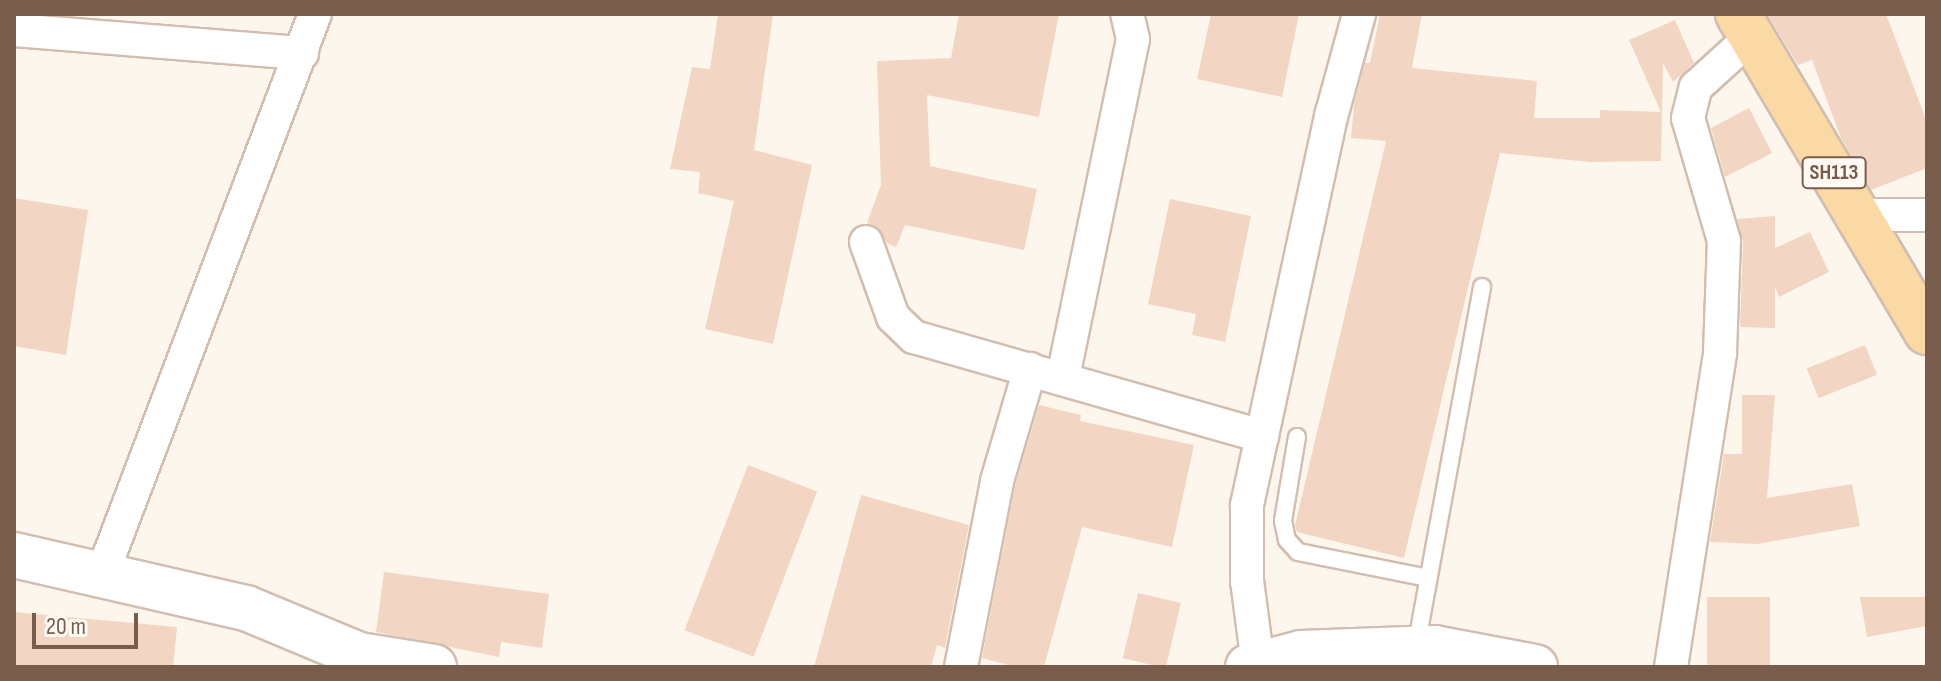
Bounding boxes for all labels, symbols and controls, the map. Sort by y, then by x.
road number: SH113 [1800,155,1868,191]
scale bar [36,597,142,647]
text: 20 m [46,612,86,641]

